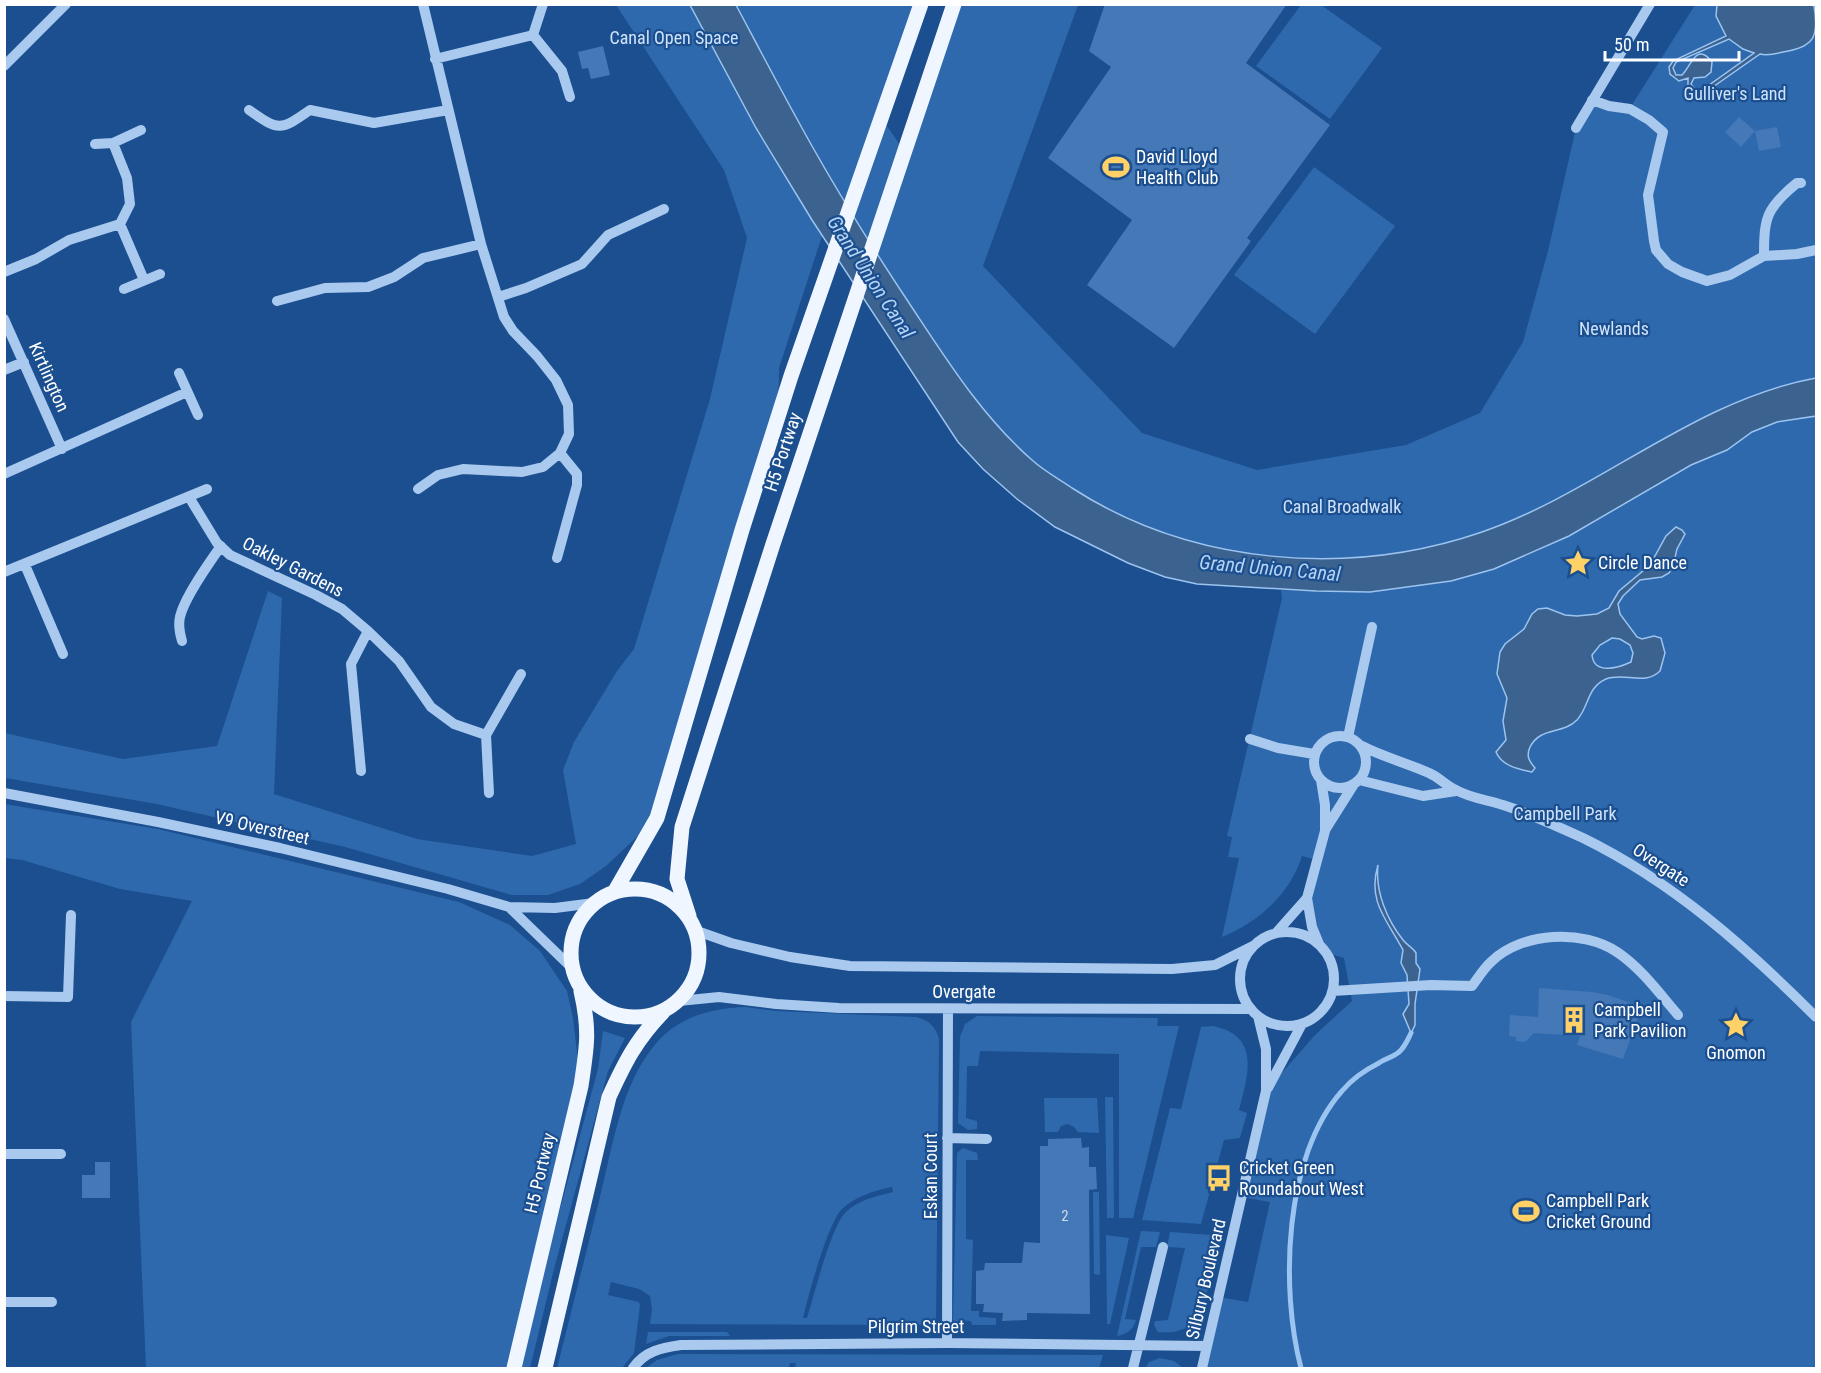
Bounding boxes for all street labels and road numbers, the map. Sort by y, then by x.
street label: Kirtlington [25,339,74,415]
street label: H5 Portway [760,409,805,494]
street label: Oakley Gardens [239,532,347,601]
street label: V9 Overstreet [213,806,311,849]
street label: Overgate [1629,839,1694,891]
street label: Overgate [932,981,996,1002]
street label: H5 Portway [520,1130,559,1215]
street label: Eskan Court [920,1133,941,1219]
street label: Silbury Boulevard [1181,1217,1230,1341]
street label: Pilgrim Street [868,1316,964,1337]

